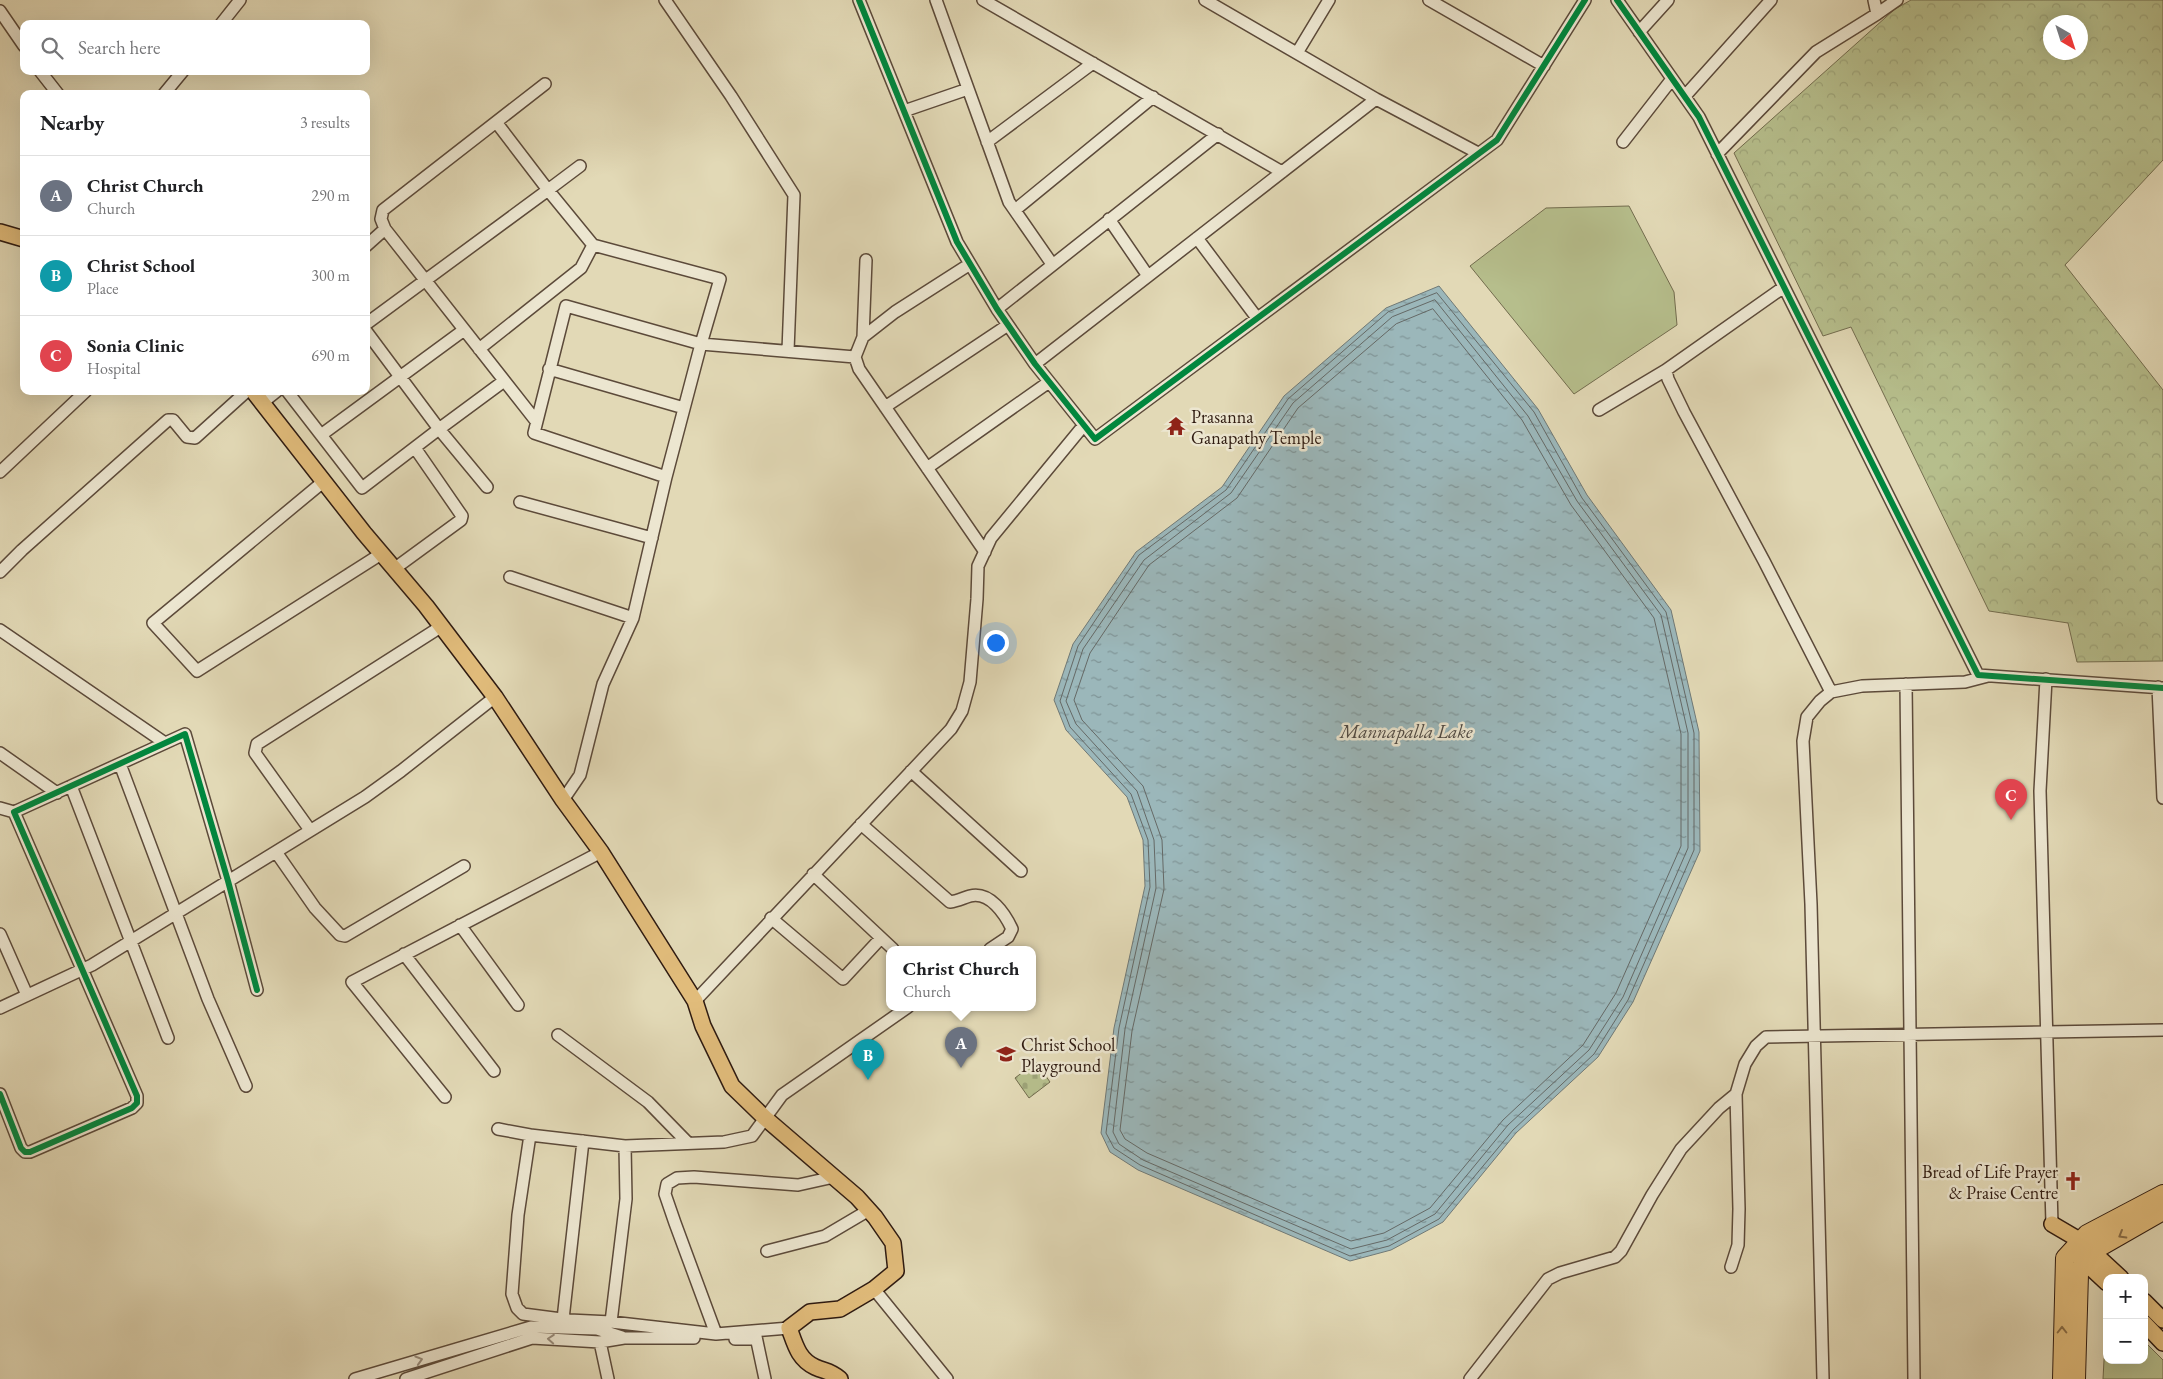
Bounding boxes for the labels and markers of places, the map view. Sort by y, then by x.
place label: Prasanna Ganapathy Temple [1191,405,1321,449]
temple icon: Prasanna Ganapathy Temple [1165,415,1187,437]
pin: C [1995,779,2027,820]
pin: A [945,1027,977,1068]
place label: Christ School Playground [1021,1033,1115,1077]
pin: B [852,1039,884,1080]
school or university icon: Christ School Playground [995,1043,1017,1065]
place label: Bread of Life Prayer & Praise Centre [1922,1160,2058,1204]
church icon: Bread of Life Prayer & Praise Centre [2062,1170,2084,1192]

